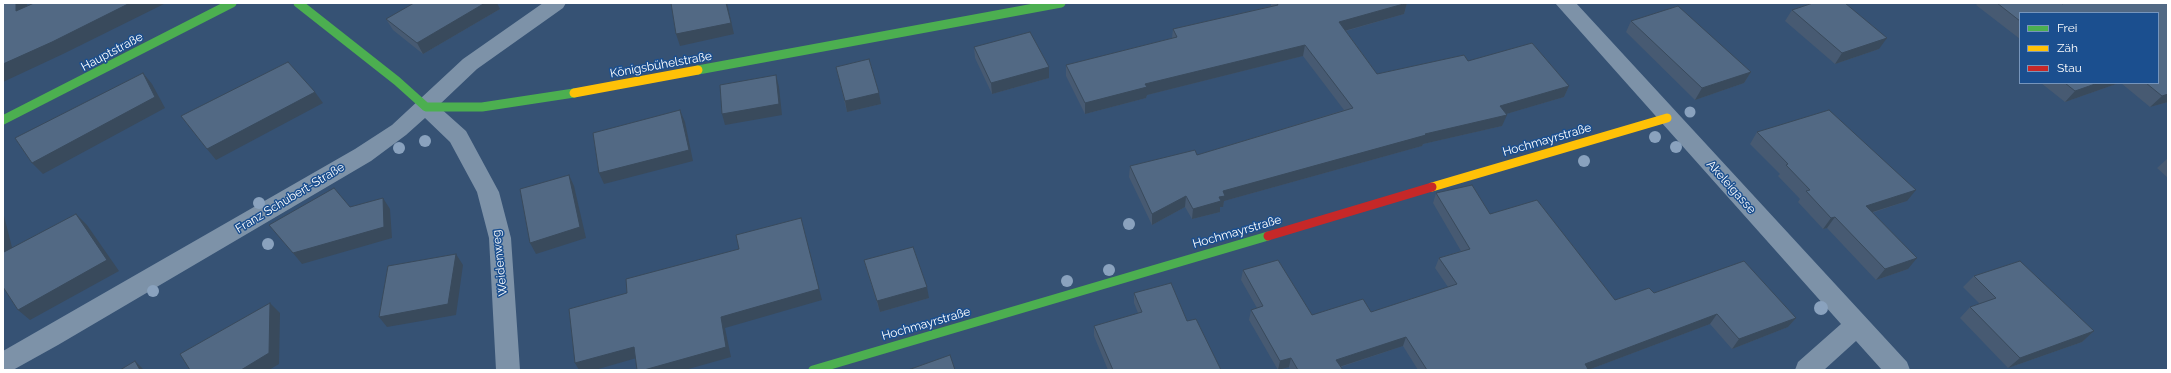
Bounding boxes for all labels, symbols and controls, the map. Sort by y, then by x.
legend [2019,12,2159,84]
text: Frei [2057,21,2077,35]
street label: Hauptstraße [79,30,145,74]
text: Zäh [2057,41,2078,55]
street label: Königsbühelstraße [609,49,713,81]
text: Stau [2057,61,2082,75]
street label: Hochmayrstraße [1501,120,1593,160]
street label: Akeleigasse [1703,157,1759,217]
street label: Franz Schubert-Straße [233,160,347,236]
street label: Hochmayrstraße [1191,212,1283,252]
street label: Weidenweg [489,229,511,297]
street label: Hochmayrstraße [880,304,972,344]

